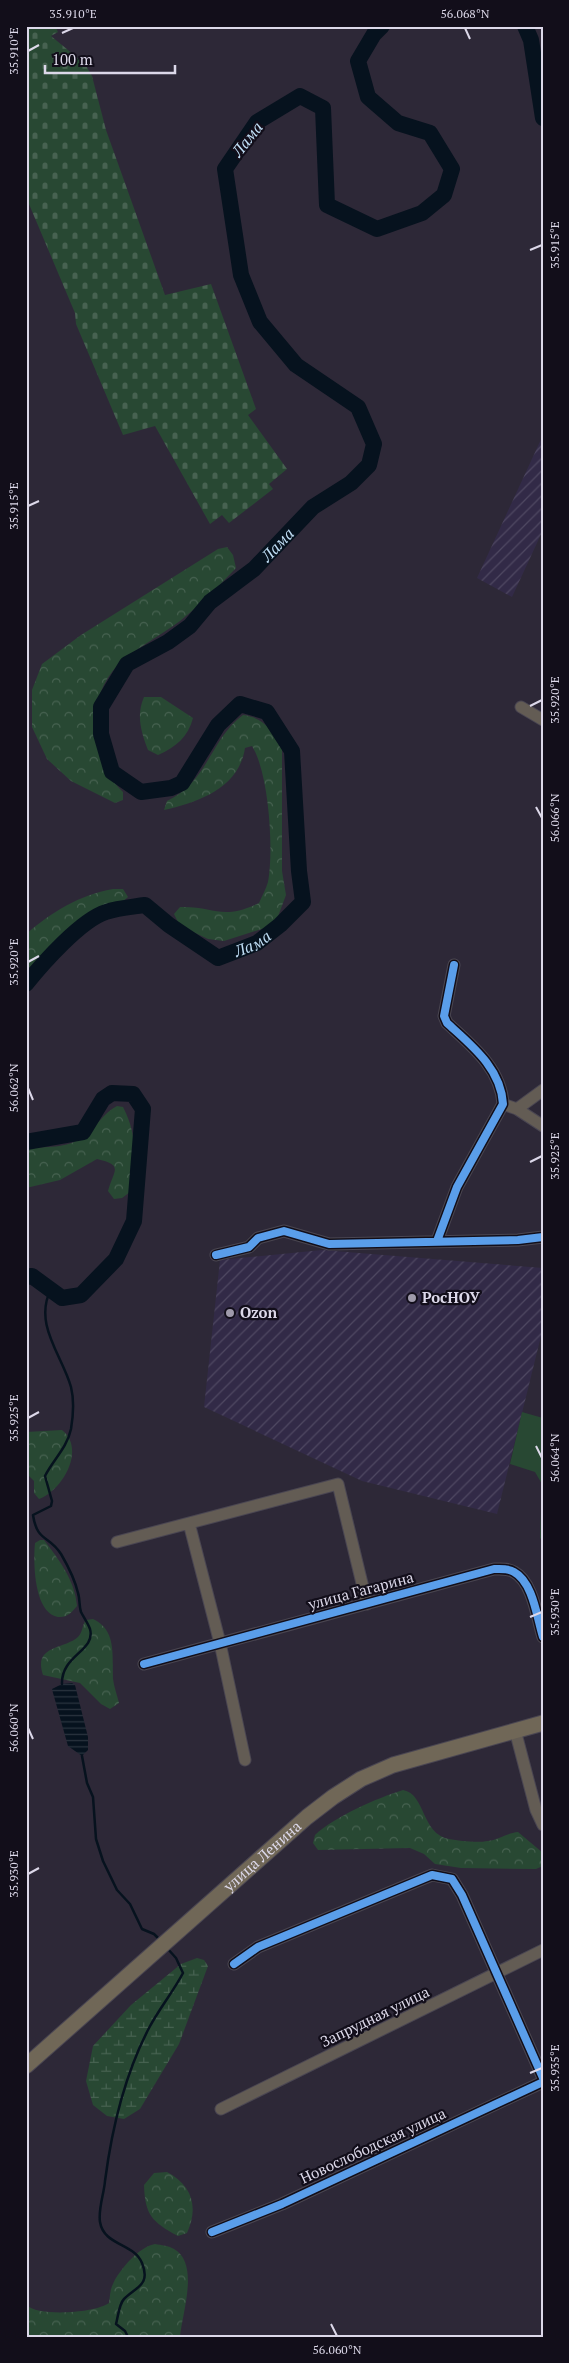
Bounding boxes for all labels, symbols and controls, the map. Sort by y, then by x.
text: 35.910°E [49,6,97,21]
text: 56.068°N [440,6,490,21]
text: 35.910°E [6,27,21,75]
scale bar [45,42,175,74]
text: 100 m [52,49,93,69]
water label: Лама [226,117,268,162]
text: 35.915°E [547,221,562,269]
text: 35.915°E [6,482,21,530]
water label: Лама [255,523,299,567]
text: 35.920°E [547,676,562,724]
text: 56.066°N [547,793,562,843]
water label: Лама [230,925,276,962]
text: 35.920°E [6,938,21,986]
text: 56.062°N [6,1063,21,1113]
text: 35.925°E [547,1132,562,1180]
place label: РосНОУ [422,1287,480,1307]
marker: РосНОУ [406,1292,418,1304]
place label: Ozon [240,1302,277,1322]
marker: Ozon [224,1307,236,1319]
text: 35.925°E [6,1394,21,1442]
text: 56.064°N [547,1433,562,1483]
street label: улица Гагарина [305,1566,416,1614]
text: 35.930°E [547,1588,562,1636]
text: 56.060°N [6,1703,21,1753]
street label: улица Ленина [218,1816,305,1896]
text: 35.930°E [6,1850,21,1898]
street label: Запрудная улица [317,1981,433,2051]
text: 35.935°E [547,2044,562,2092]
street label: Новослободская улица [296,2102,449,2188]
text: 56.060°N [312,2342,362,2357]

